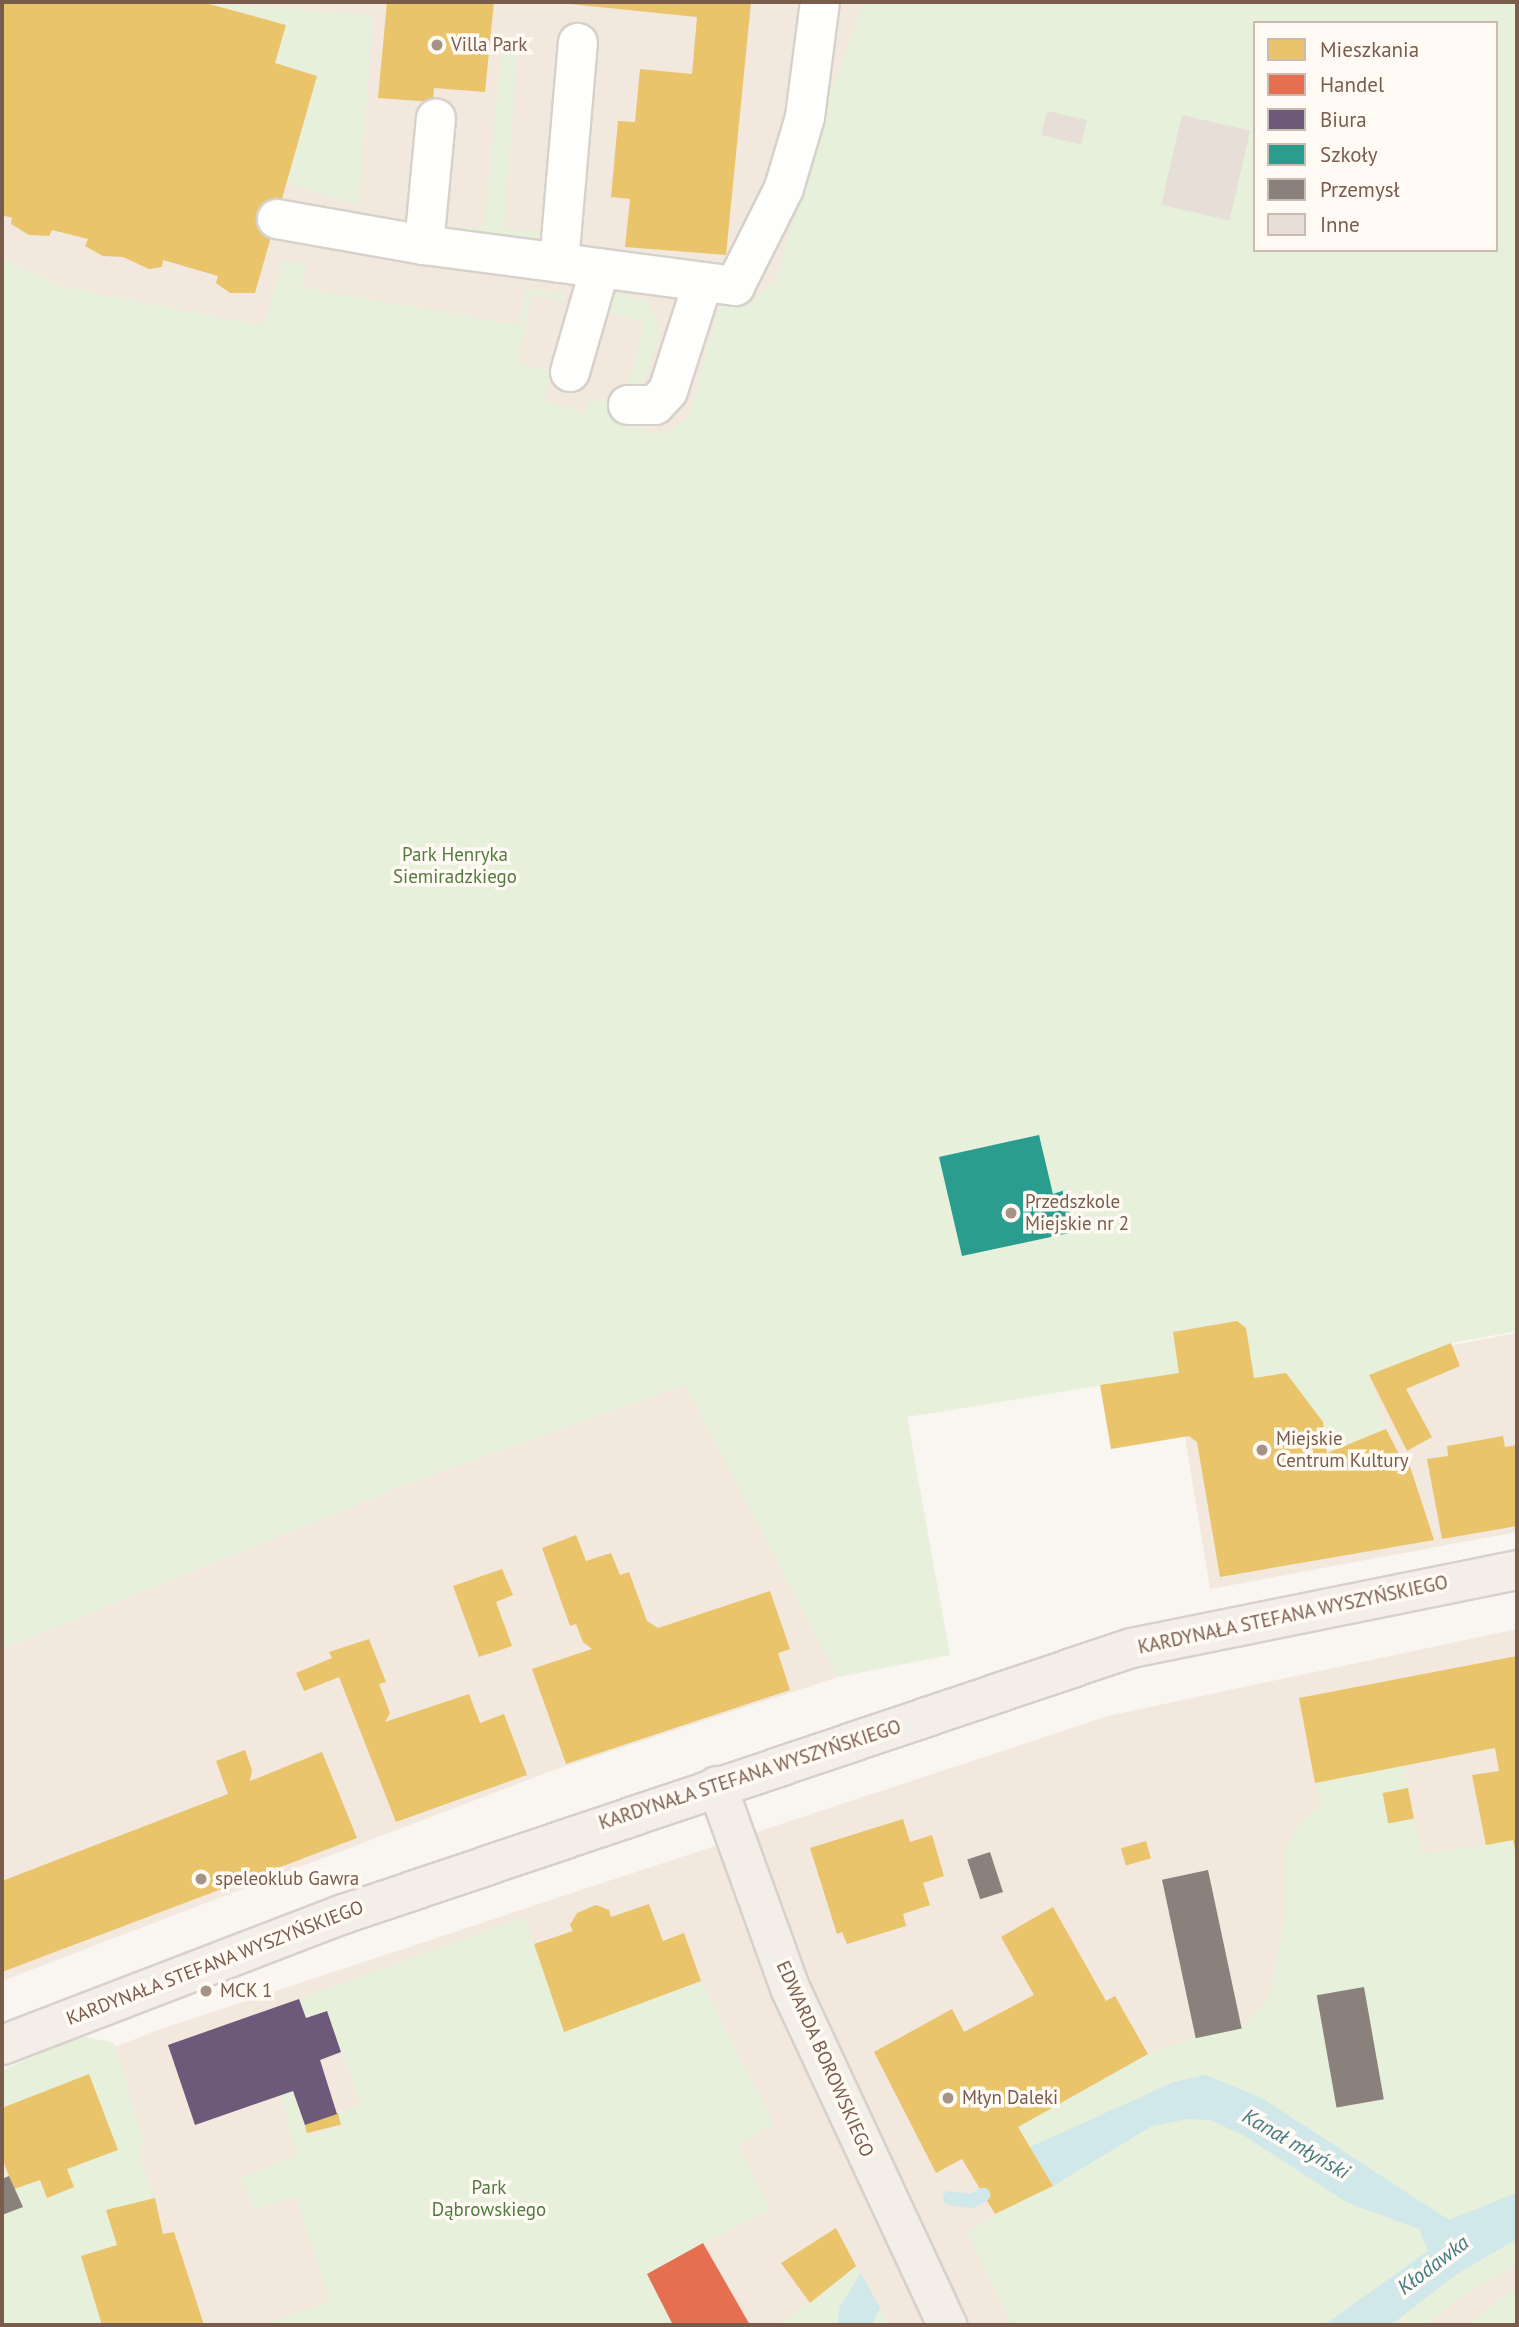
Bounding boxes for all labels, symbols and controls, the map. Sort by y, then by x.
legend [1253,21,1498,252]
place label: Villa Park [451,34,527,56]
text: Mieszkania [1320,36,1419,63]
marker: Villa Park [429,37,445,53]
text: Handel [1320,71,1384,98]
text: Biura [1320,106,1367,133]
text: Szkoły [1320,141,1378,168]
text: Przemysł [1320,176,1400,203]
text: Inne [1320,211,1360,238]
park label: Park Henryka Siemiradzkiego [393,844,517,888]
place label: Przedszkole Miejskie nr 2 [1025,1191,1129,1235]
marker: Przedszkole Miejskie nr 2 [1003,1205,1019,1221]
place label: Miejskie Centrum Kultury [1276,1428,1409,1472]
marker: Miejskie Centrum Kultury [1254,1442,1270,1458]
street label: KARDYNAŁA STEFANA WYSZYŃSKIEGO [1135,1571,1451,1659]
street label: KARDYNAŁA STEFANA WYSZYŃSKIEGO [595,1715,905,1835]
place label: speleoklub Gawra [215,1868,359,1890]
marker: speleoklub Gawra [193,1871,209,1887]
street label: KARDYNAŁA STEFANA WYSZYŃSKIEGO [62,1895,368,2031]
street label: EDWARDA BOROWSKIEGO [771,1957,879,2161]
place label: MCK 1 [220,1980,273,2002]
marker: MCK 1 [198,1983,214,1999]
place label: Młyn Daleki [962,2087,1058,2109]
marker: Młyn Daleki [940,2090,956,2106]
water label: Kanał młyński [1238,2103,1354,2185]
park label: Park Dąbrowskiego [432,2177,546,2221]
water label: Kłodawka [1392,2230,1474,2300]

